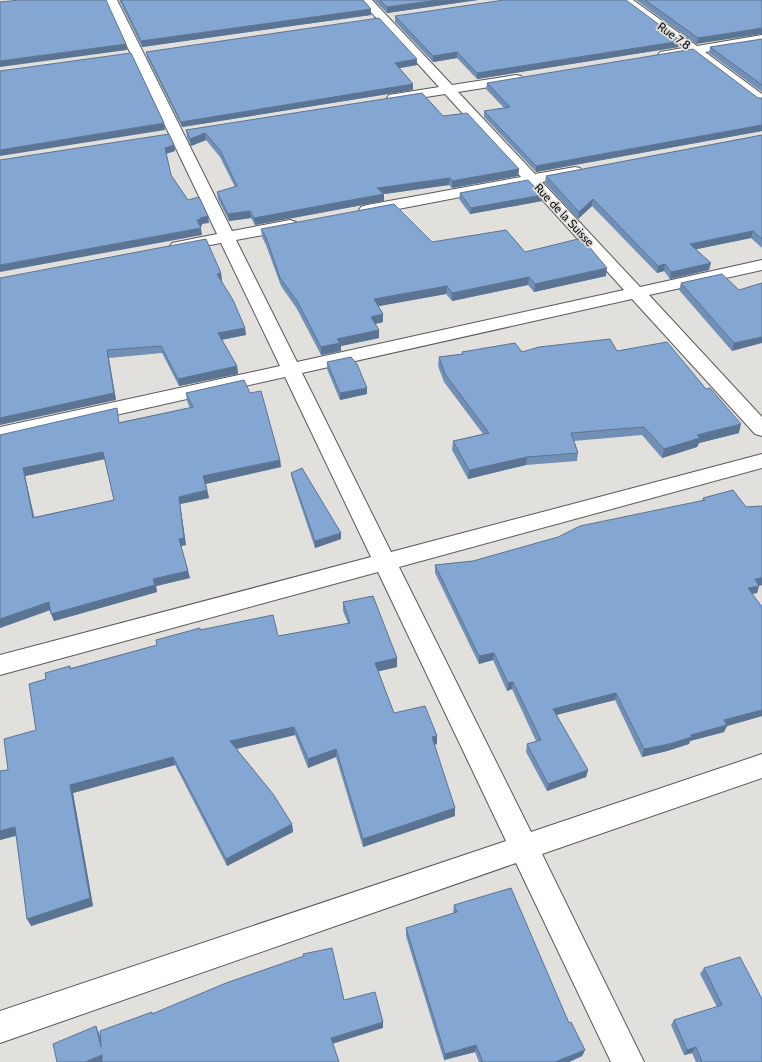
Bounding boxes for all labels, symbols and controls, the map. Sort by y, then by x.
street label: Rue 7.8 [655,18,694,53]
street label: Rue de la Suisse [531,180,597,249]

